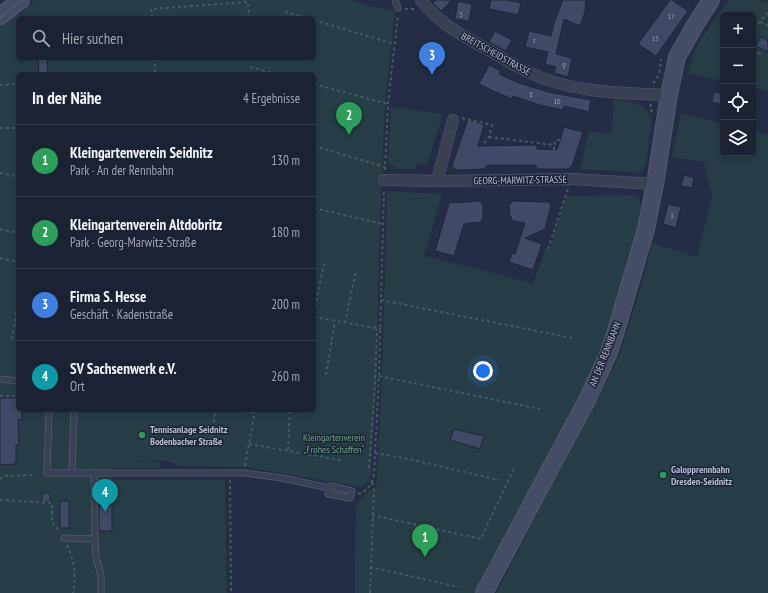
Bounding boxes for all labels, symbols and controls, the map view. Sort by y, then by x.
house number: 3 [459,9,463,19]
house number: 17 [667,11,675,21]
map controls [720,12,756,156]
button: + [720,12,756,48]
search box [16,16,316,60]
icon: search [30,27,52,49]
text: Hier suchen [62,29,123,48]
street label: BREITSCHEIDSTRASSE [459,30,533,78]
house number: 15 [651,33,659,43]
house number: 7 [532,36,536,46]
pin: 3 [419,42,445,75]
button: − [720,48,756,84]
house number: 9 [562,60,566,70]
button: locate [720,84,756,120]
text: In der Nähe [32,87,102,109]
house number: 8 [529,89,533,99]
text: 4 Ergebnisse [243,90,300,107]
house number: 10 [553,96,561,106]
pin: 2 [336,102,362,135]
button: layers [720,120,756,156]
text: Kleingartenverein Seidnitz [70,143,213,162]
text: 1 [42,152,48,169]
text: 130 m [271,152,300,169]
text: Park · An der Rennbahn [70,162,174,179]
street label: GEORG-MARWITZ-STRASSE [473,173,567,187]
house number: 1 [670,210,674,220]
text: Kleingartenverein Altdobritz [70,215,222,234]
text: 2 [42,224,48,241]
text: 180 m [271,224,300,241]
text: Park · Georg-Marwitz-Straße [70,234,196,251]
text: Firma S. Hesse [70,287,147,306]
text: 3 [42,296,48,313]
text: 200 m [271,296,300,313]
text: Geschäft · Kadenstraße [70,306,173,323]
street label: AN DER RENNBAHN [586,320,624,388]
text: SV Sachsenwerk e.V. [70,359,177,378]
your location [473,361,493,381]
text: 4 [42,368,48,385]
text: 260 m [271,368,300,385]
text: Ort [70,378,85,395]
place label: Tennisanlage Seidnitz Bodenbacher Straße [150,423,228,448]
marker: Tennisanlage Seidnitz Bodenbacher Straße [137,430,147,440]
park label: Kleingartenverein „Frohes Schaffen“ [303,431,365,456]
place label: Galopprennbahn Dresden-Seidnitz [671,463,732,488]
marker: Galopprennbahn Dresden-Seidnitz [658,470,668,480]
pin: 4 [92,479,118,512]
pin: 1 [412,524,438,557]

